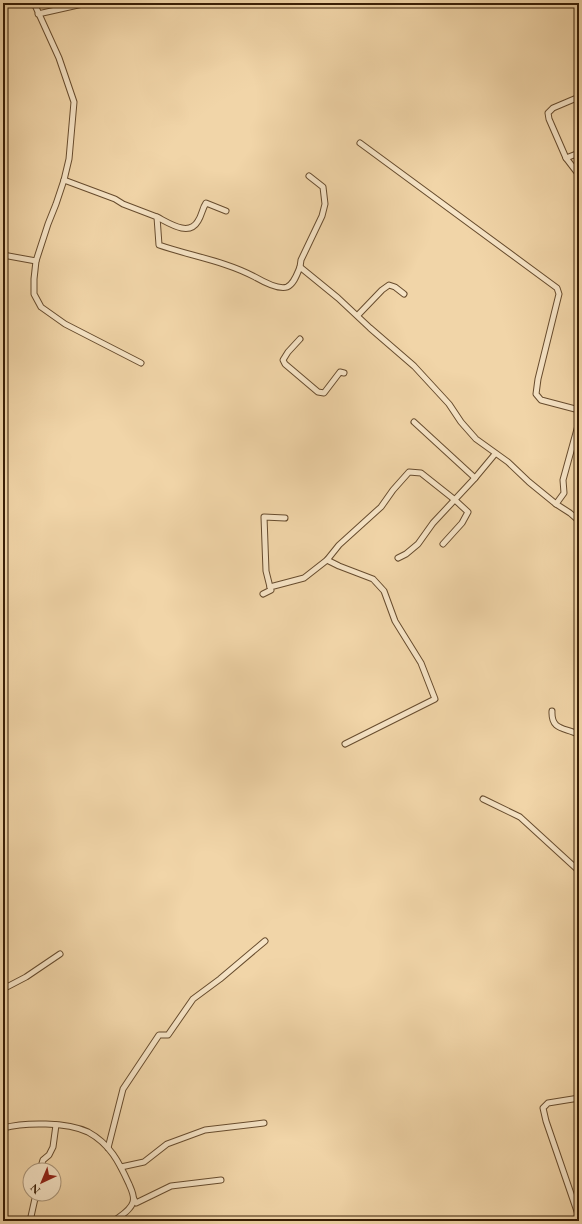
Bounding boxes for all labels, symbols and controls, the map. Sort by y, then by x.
north arrow [22,1162,62,1202]
text: N [27,1181,43,1197]

